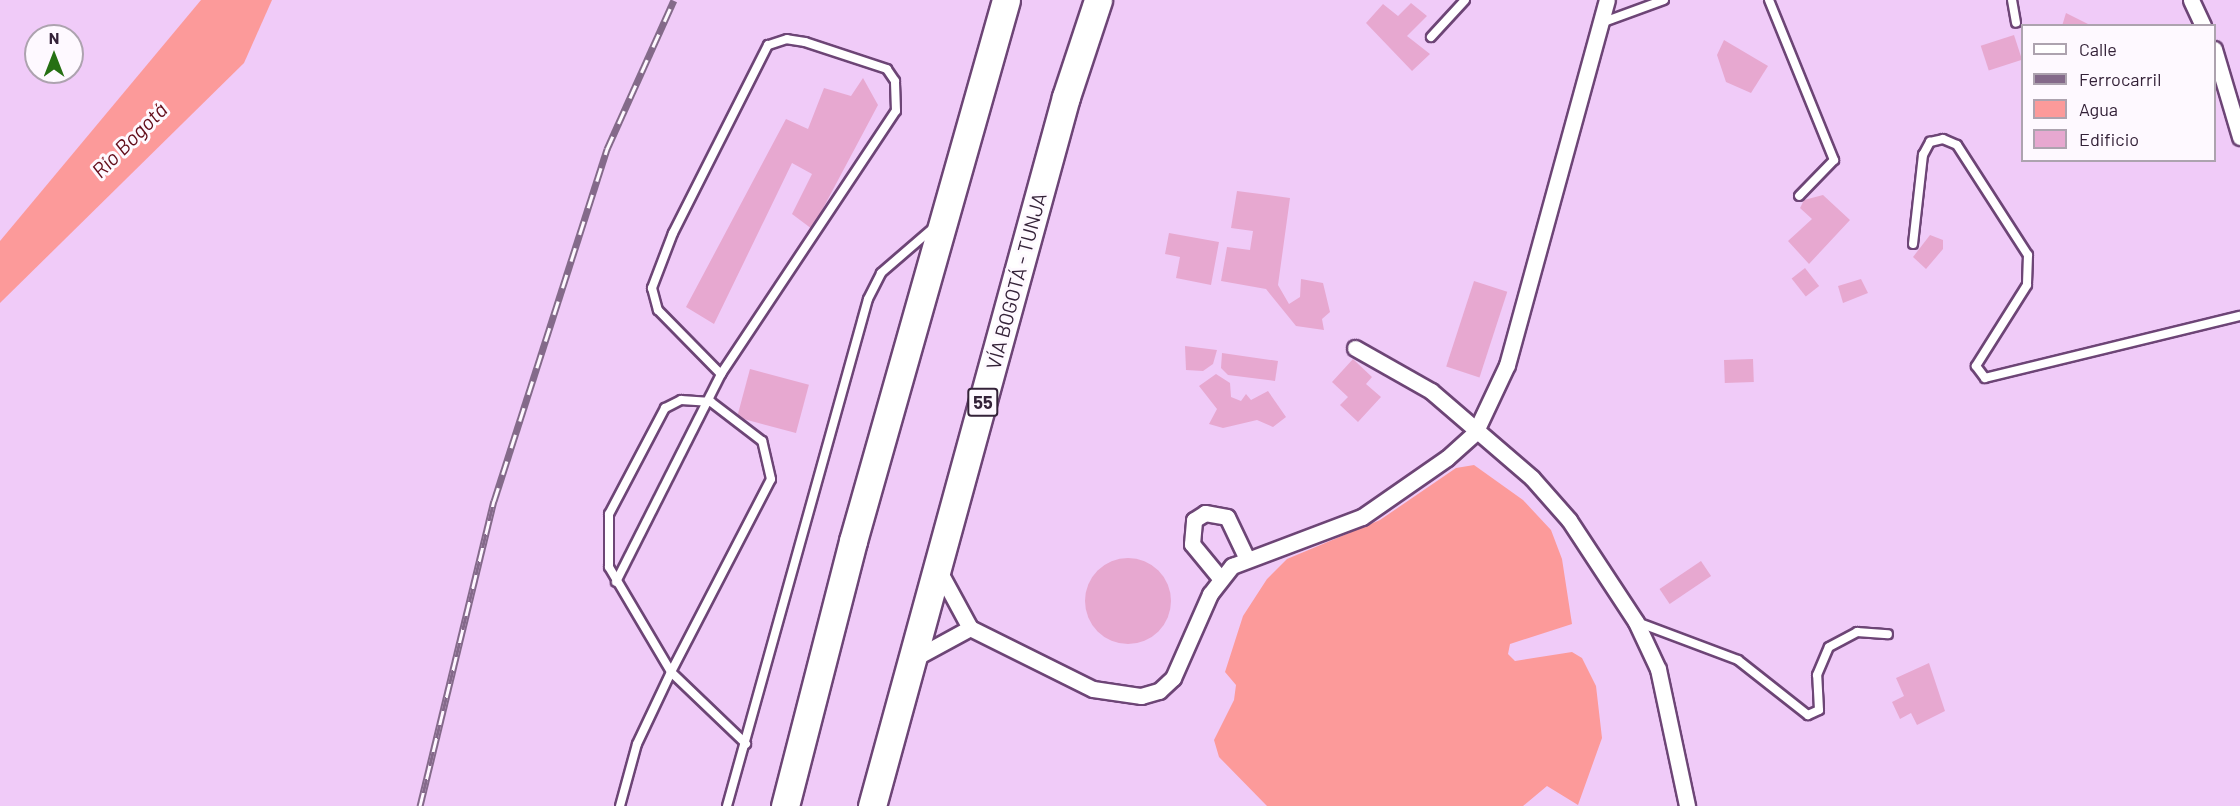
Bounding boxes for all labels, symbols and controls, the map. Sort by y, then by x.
north arrow [24,24,84,84]
legend [2021,24,2216,162]
text: N [49,28,59,47]
text: Calle [2079,38,2117,60]
text: Ferrocarril [2079,68,2161,90]
water label: Río Bogotá [86,97,172,183]
text: Agua [2079,98,2118,120]
text: Edificio [2079,128,2139,150]
street label: VÍA BOGOTÁ - TUNJA [981,190,1051,372]
road number: 55 [966,387,1000,417]

